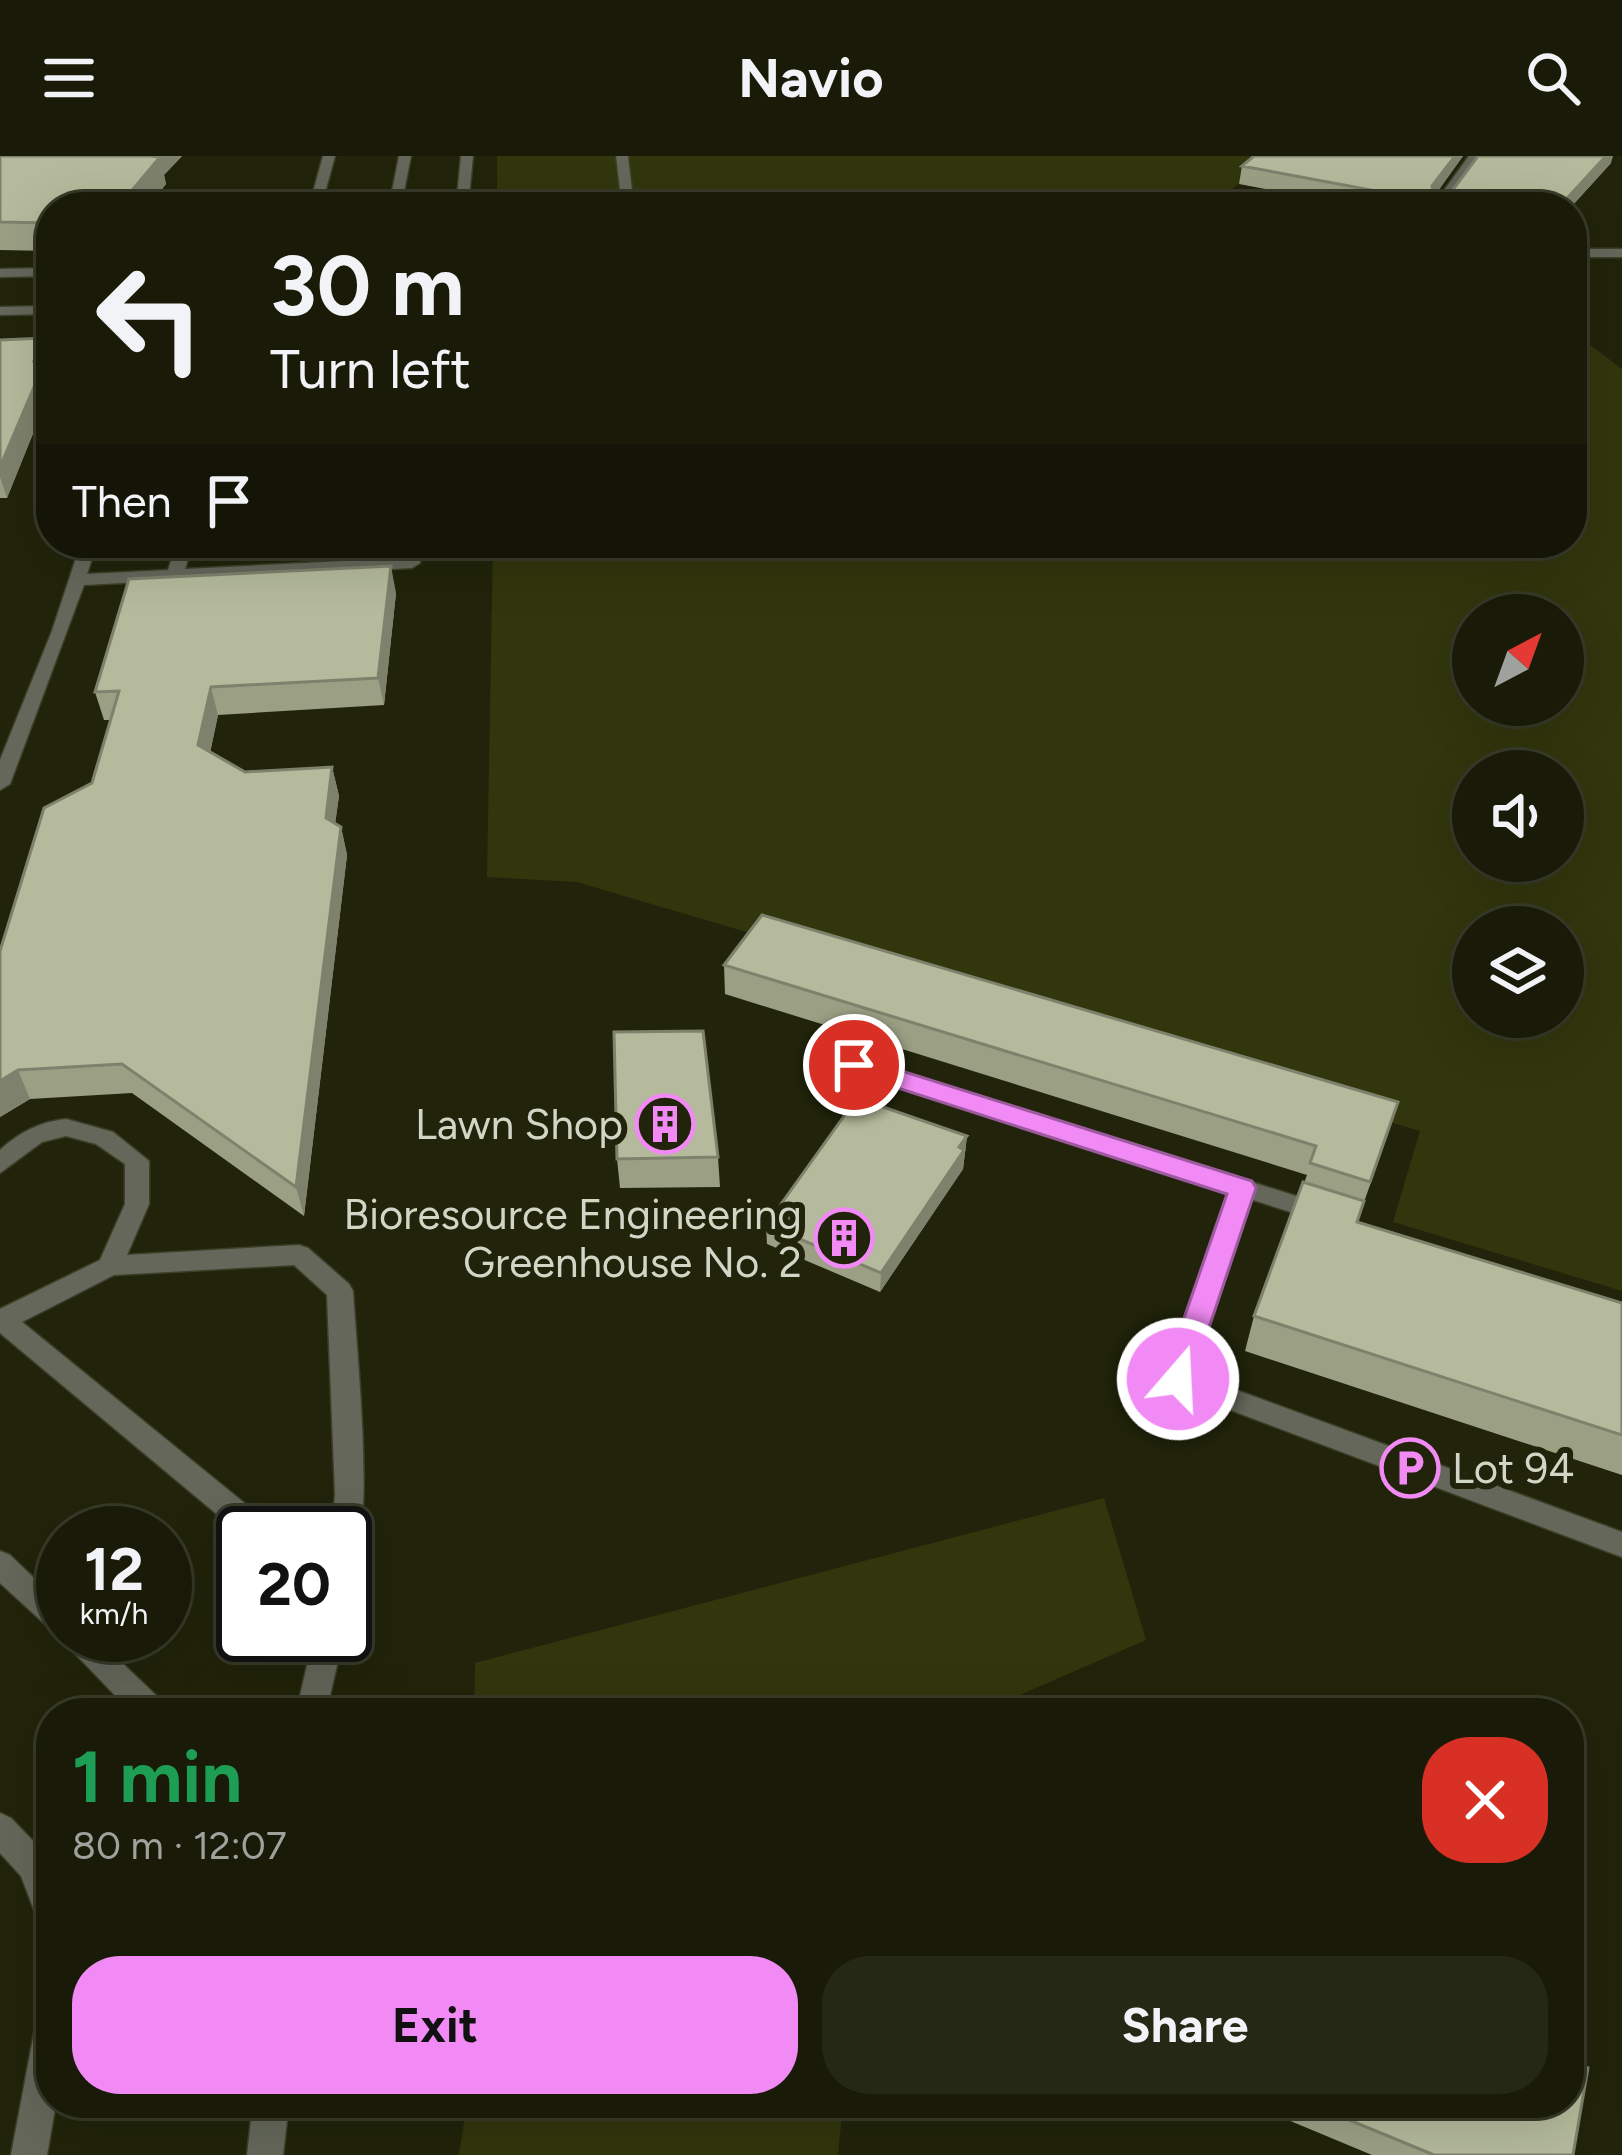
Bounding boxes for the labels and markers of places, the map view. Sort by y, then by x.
pin [803,1014,905,1116]
building icon: Lawn Shop [634,1093,696,1155]
place label: Lawn Shop [415,1099,623,1150]
place label: Bioresource Engineering Greenhouse No. 2 [343,1189,802,1288]
building icon: Bioresource Engineering Greenhouse No. 2 [813,1207,875,1269]
parking icon: Lot 94 [1379,1437,1441,1499]
place label: Lot 94 [1452,1443,1574,1494]

